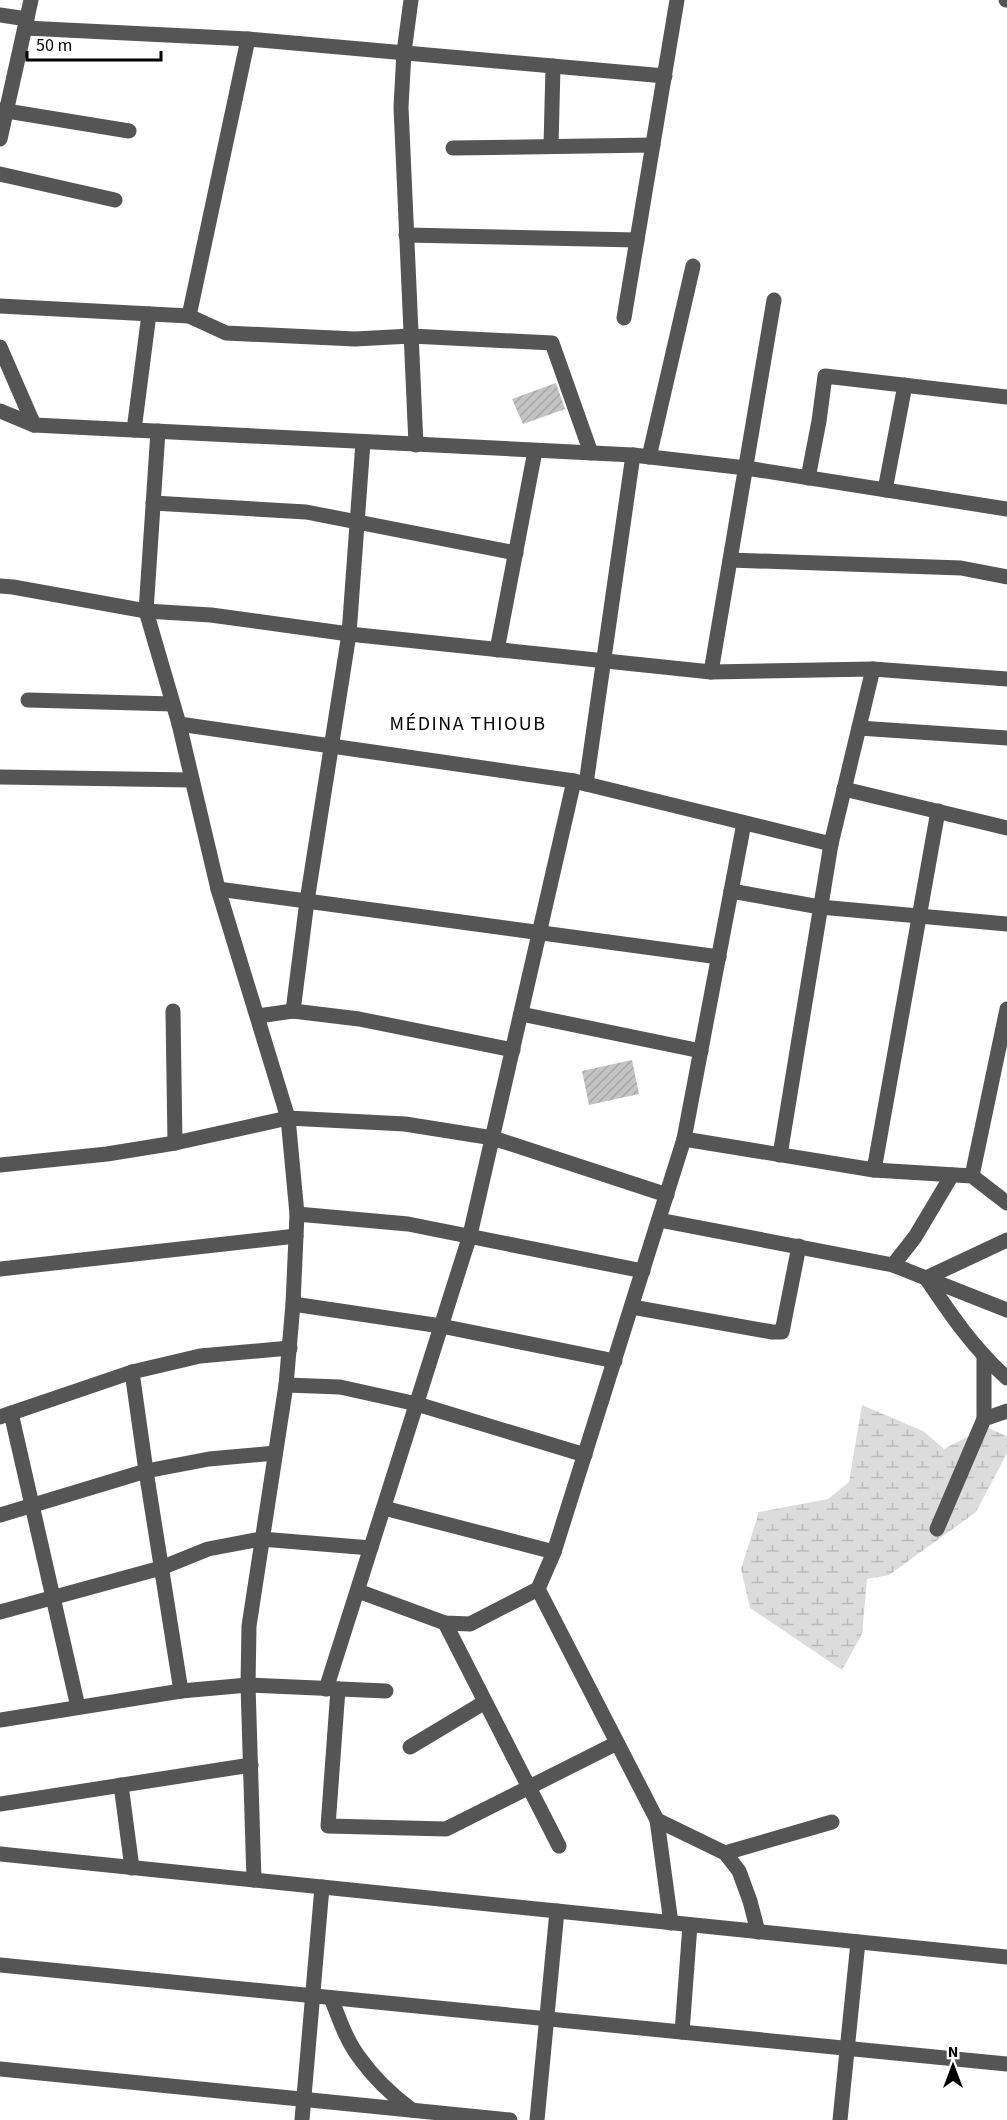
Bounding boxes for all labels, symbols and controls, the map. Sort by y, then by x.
scale bar [27,24,160,62]
text: 50 m [36,33,72,58]
district label: MÉDINA THIOUB [390,710,546,738]
north arrow [923,2036,983,2096]
text: N [948,2041,958,2063]

